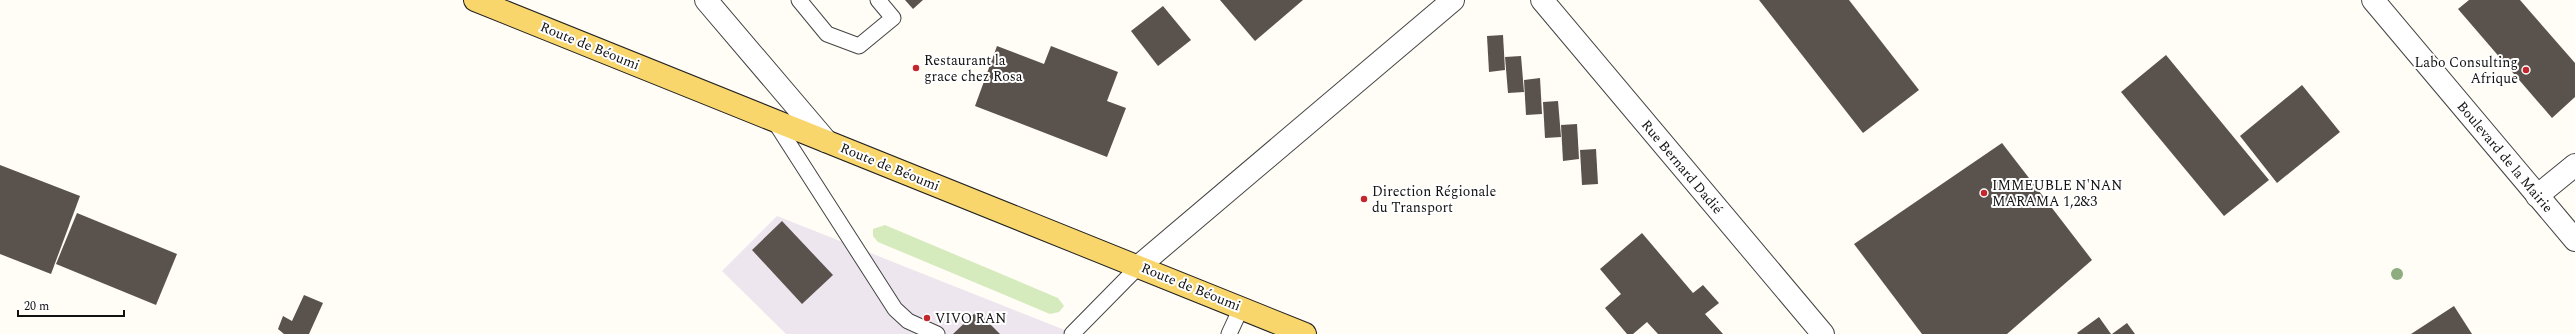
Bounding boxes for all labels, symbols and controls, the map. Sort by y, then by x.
street label: Route de Béoumi [537,16,643,76]
place label: Restaurant la grace chez Rosa [924,50,1023,87]
place label: Labo Consulting Afrique [2414,52,2518,89]
marker: Restaurant la grace chez Rosa [911,63,921,73]
marker: Labo Consulting Afrique [2521,65,2531,75]
street label: Boulevard de la Mairie [2452,97,2558,218]
street label: Rue Bernard Dadié [1636,115,1728,219]
street label: Route de Béoumi [837,137,943,197]
place label: IMMEUBLE N'NAN MARAMA 1,2&3 [1992,175,2122,212]
place label: Direction Régionale du Transport [1372,181,1496,218]
marker: IMMEUBLE N'NAN MARAMA 1,2&3 [1979,188,1989,198]
marker: Direction Régionale du Transport [1359,194,1369,204]
street label: Route de Béoumi [1138,257,1244,317]
scale bar [18,292,124,318]
text: 20 m [24,297,49,316]
place label: VIVO RAN [935,308,1007,329]
marker: VIVO RAN [922,313,932,323]

